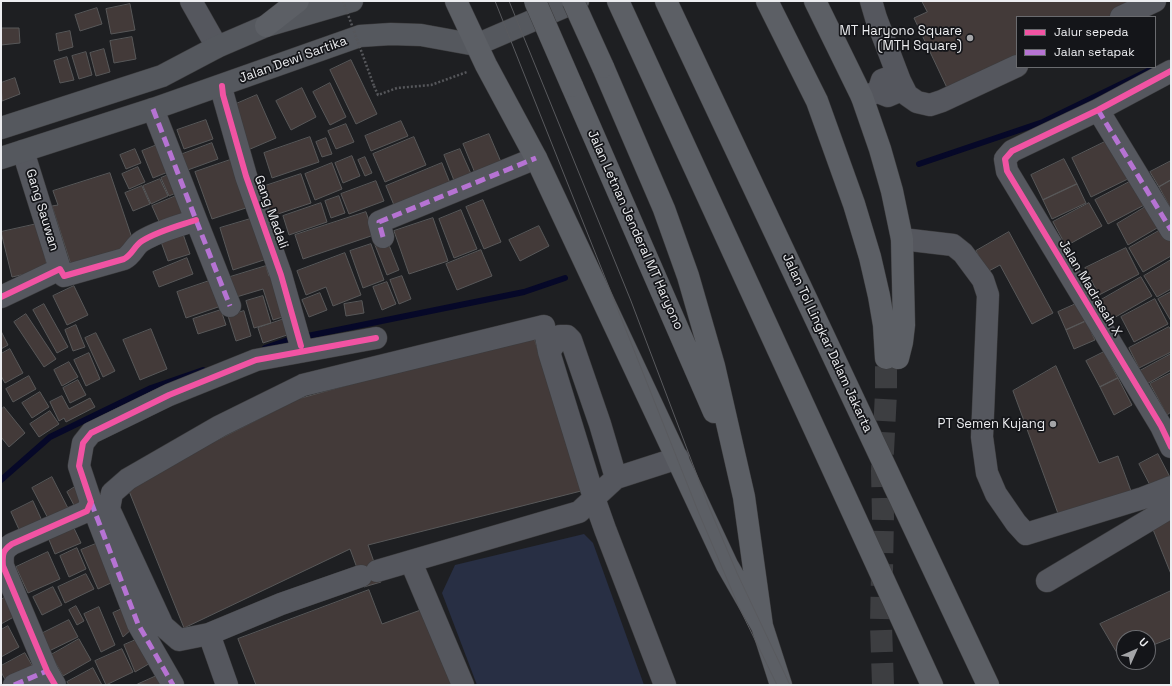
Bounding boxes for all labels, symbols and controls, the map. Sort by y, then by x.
legend [1016,16,1156,68]
place label: MT Haryono Square (MTH Square) [839,23,962,54]
text: Jalur sepeda [1054,24,1129,40]
street label: Jalan Dewi Sartika [237,33,349,87]
marker: MT Haryono Square (MTH Square) [965,33,975,43]
text: Jalan setapak [1054,44,1135,60]
street label: Jalan Letnan Jenderal MT Haryono [584,128,686,332]
street label: Gang Sauwan [22,167,62,253]
street label: Gang Madali [251,173,291,251]
street label: Jalan Madrasah X [1055,237,1125,339]
street label: Jalan Tol Lingkar Dalam Jakarta [779,251,875,435]
place label: PT Semen Kujang [938,416,1045,432]
marker: PT Semen Kujang [1048,419,1058,429]
north arrow [1116,630,1156,670]
text: U [1136,635,1151,650]

